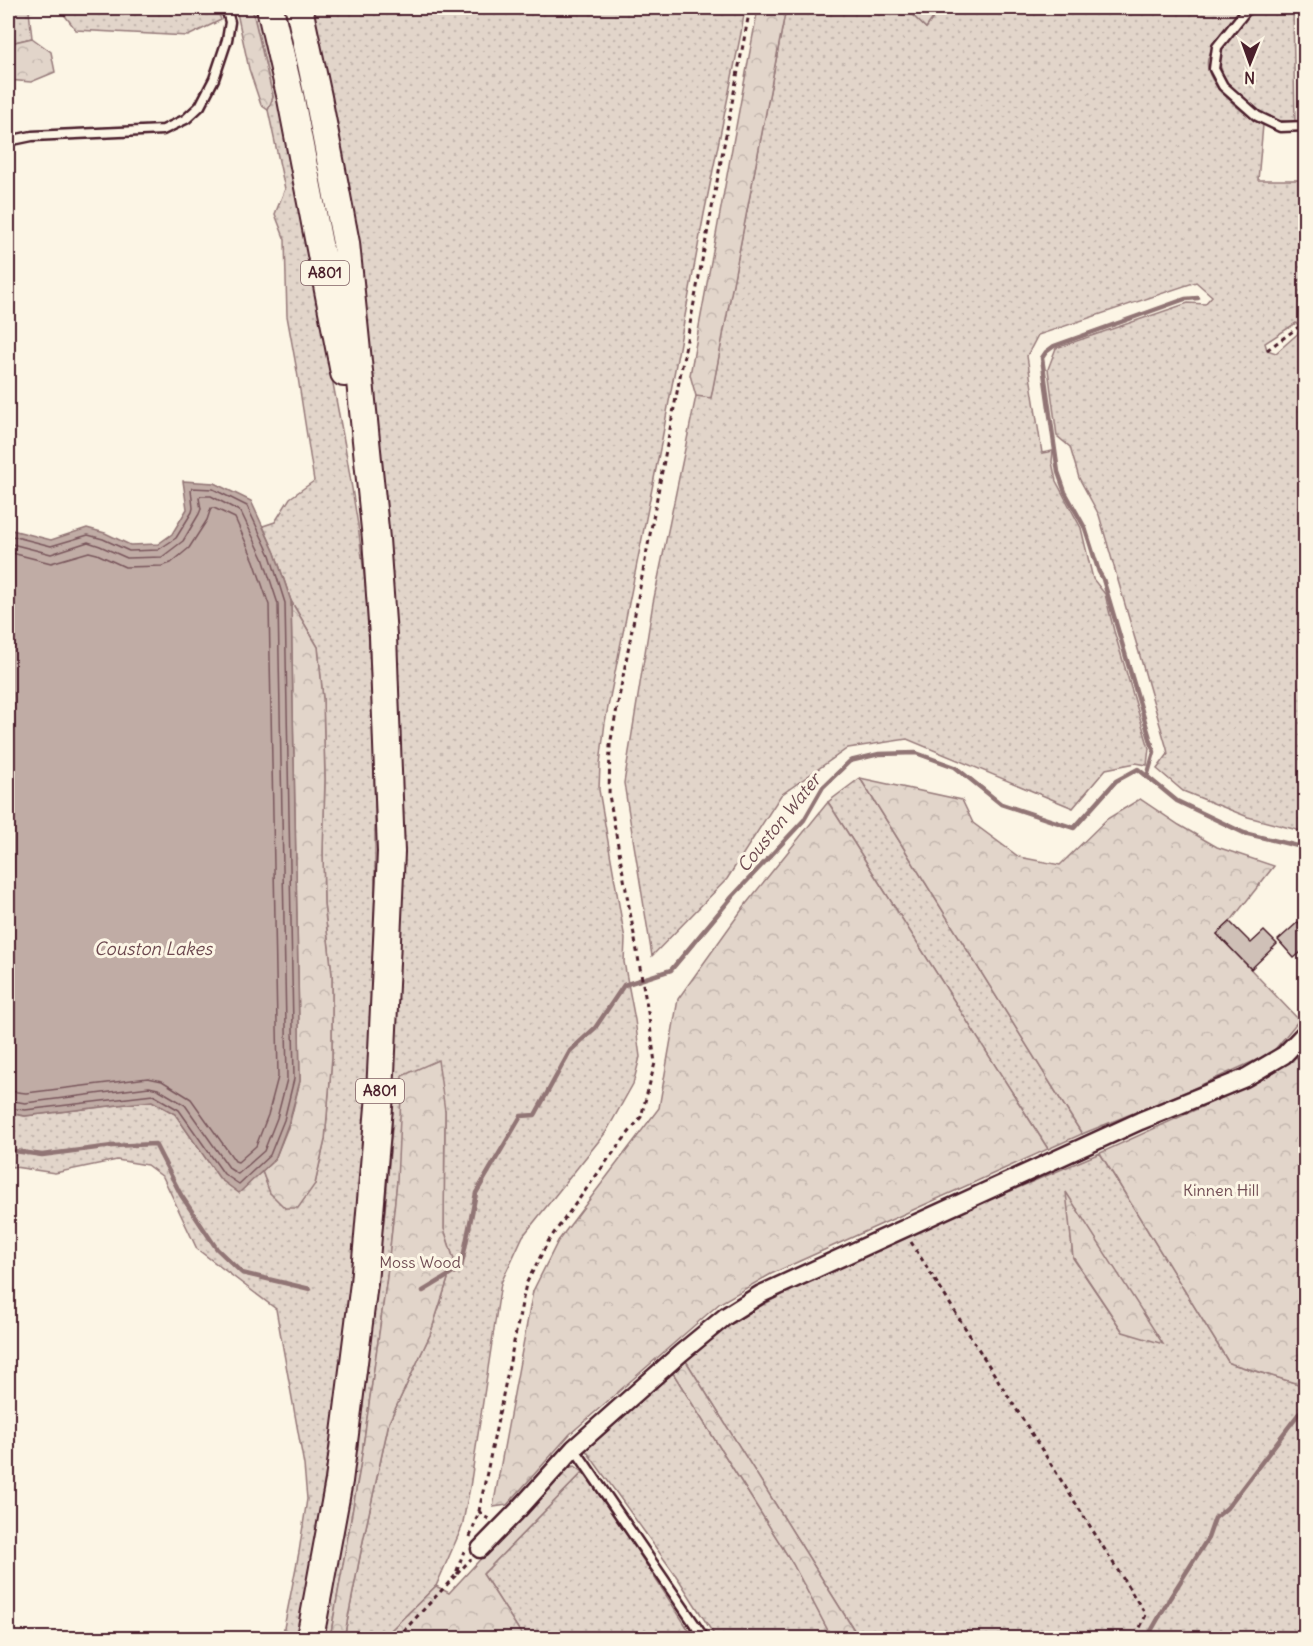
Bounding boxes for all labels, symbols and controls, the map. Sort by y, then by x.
north arrow [1220,33,1280,93]
text: N [1244,68,1255,88]
road number: A801 [301,261,349,285]
water label: Couston Water [732,767,827,877]
water label: Couston Lakes [94,937,214,960]
road number: A801 [356,1079,404,1103]
park label: Kinnen Hill [1183,1180,1259,1200]
park label: Moss Wood [379,1252,461,1272]

